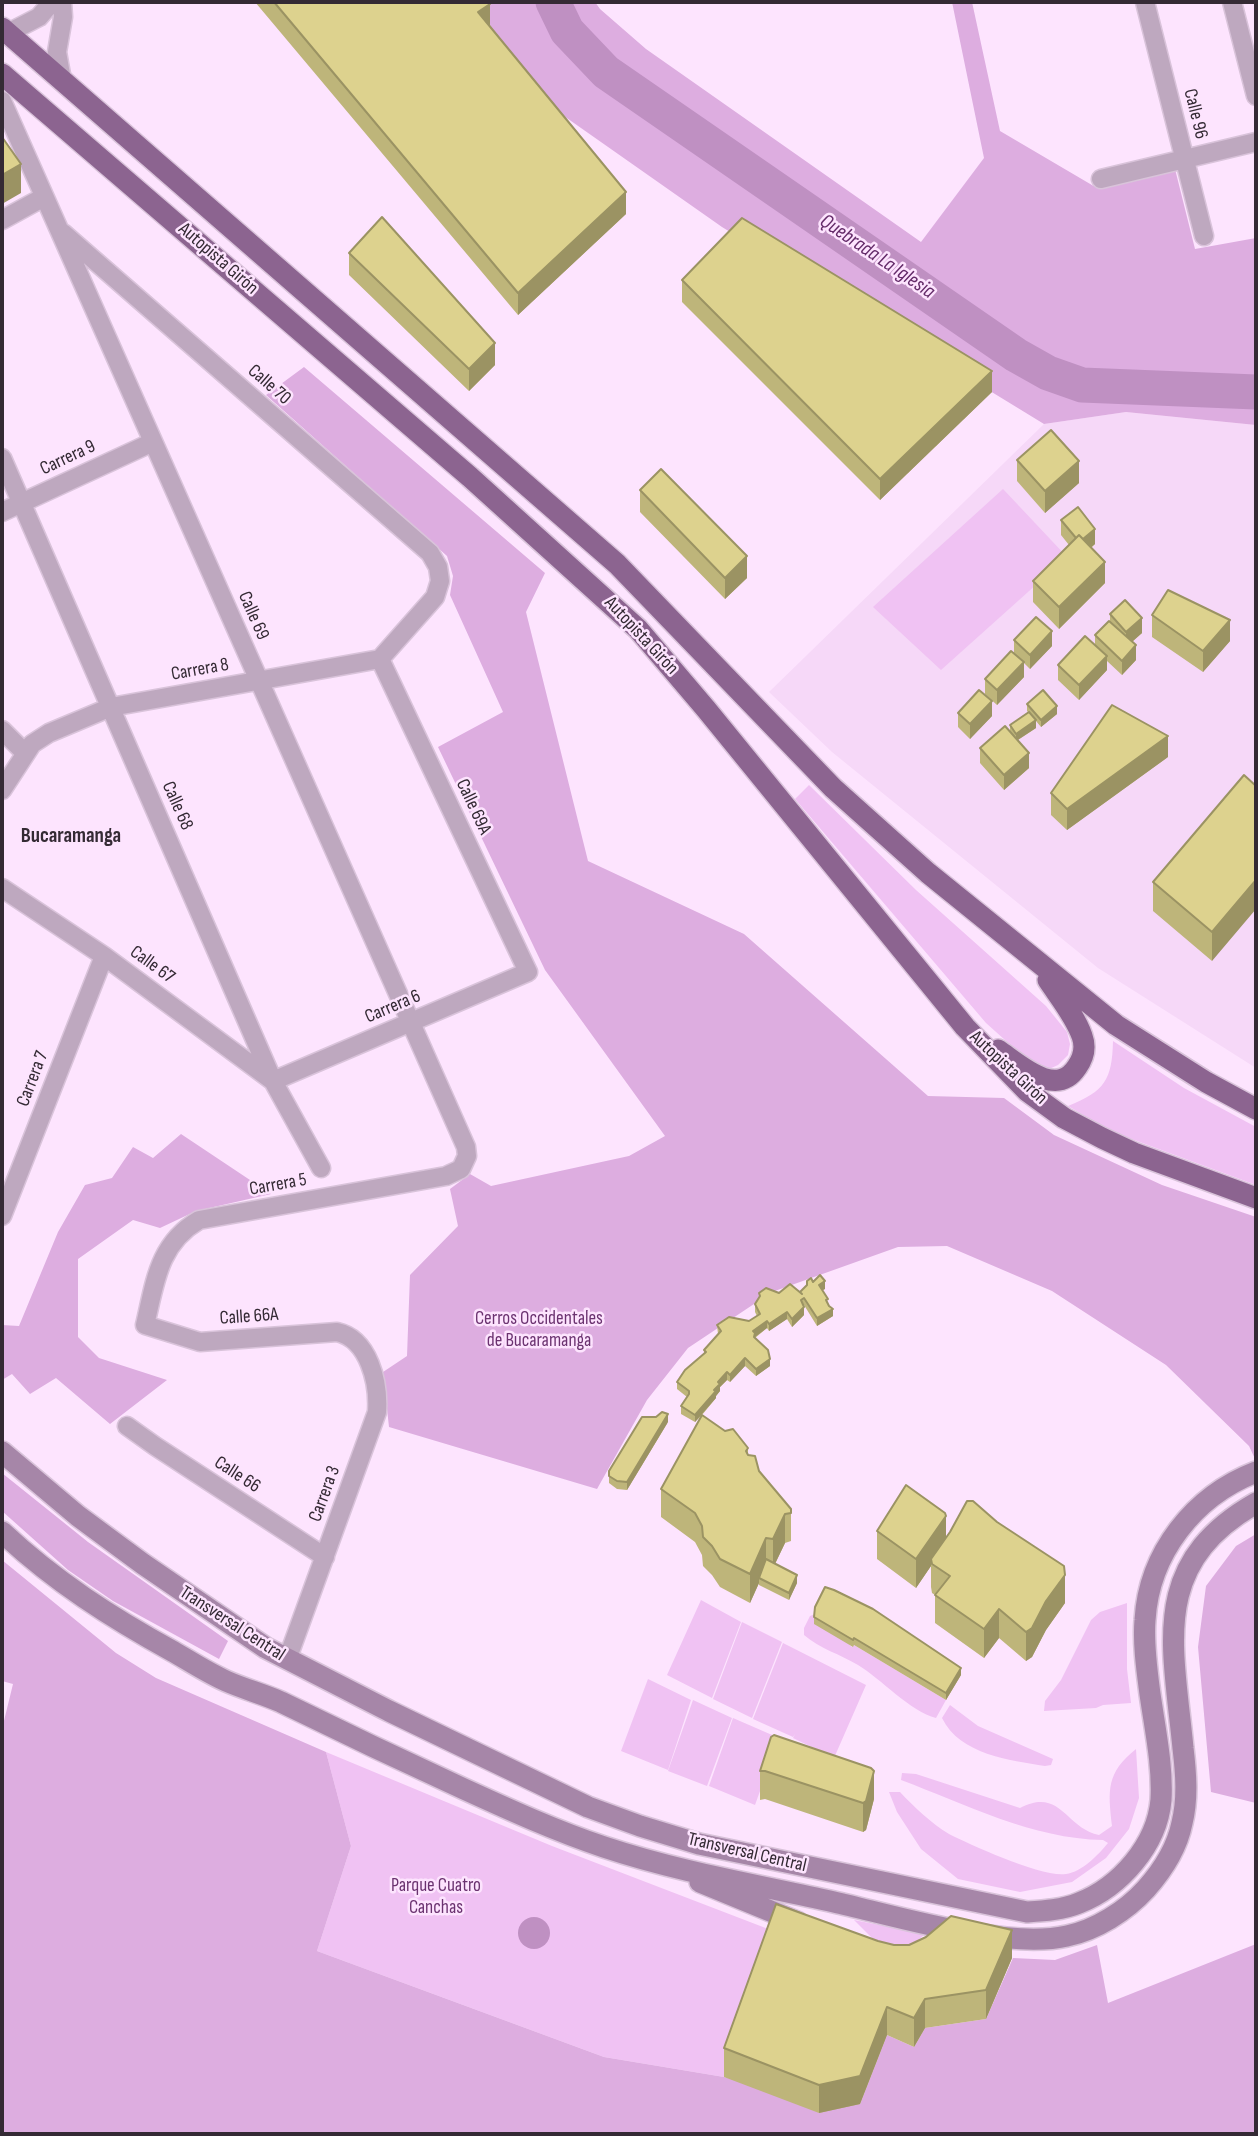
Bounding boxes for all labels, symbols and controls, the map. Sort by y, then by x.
street label: Calle 96 [1178,87,1212,141]
water label: Quebrada La Iglesia [815,209,939,305]
street label: Autopista Girón [174,218,262,300]
street label: Calle 70 [243,360,295,410]
street label: Carrera 9 [37,435,99,481]
street label: Calle 69 [232,588,274,644]
street label: Autopista Girón [599,592,683,680]
street label: Carrera 8 [169,654,231,686]
street label: Calle 69A [450,776,496,838]
street label: Calle 68 [156,778,198,834]
district label: Bucaramanga [21,824,121,850]
street label: Calle 67 [125,941,179,989]
street label: Carrera 6 [362,985,424,1029]
street label: Autopista Girón [964,1026,1052,1110]
street label: Carrera 7 [12,1048,54,1110]
street label: Carrera 5 [248,1169,308,1201]
street label: Calle 66A [219,1304,279,1330]
park label: Cerros Occidentales de Bucaramanga [475,1308,603,1352]
street label: Calle 66 [210,1452,264,1498]
street label: Carrera 3 [304,1463,346,1525]
street label: Transversal Central [175,1581,289,1667]
street label: Transversal Central [685,1828,809,1878]
park label: Parque Cuatro Canchas [391,1875,481,1919]

